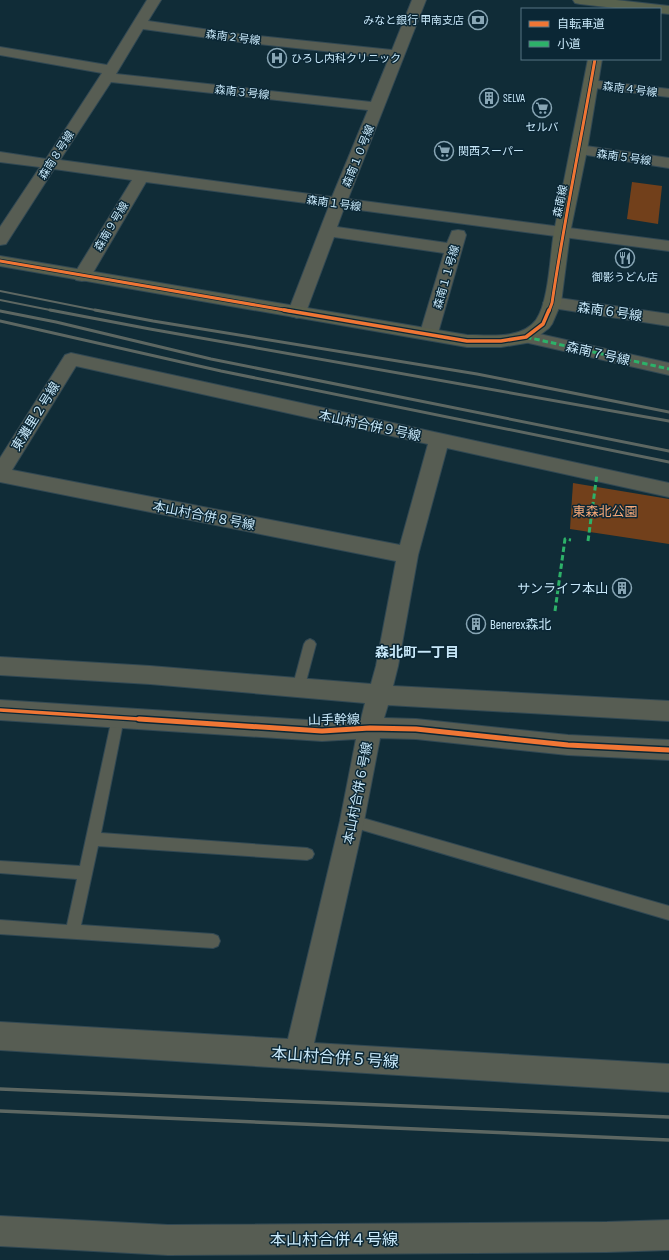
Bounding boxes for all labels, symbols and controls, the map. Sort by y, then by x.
legend [521,8,661,60]
bank icon: みなと銀行 甲南支店 [467,9,489,31]
place label: みなと銀行 甲南支店 [363,14,464,27]
text: 自転車道 [557,17,605,32]
street label: 森南２号線 [205,28,261,47]
text: 小道 [557,37,581,52]
hospital icon: ひろし内科クリニック [266,47,288,69]
place label: ひろし内科クリニック [291,52,401,65]
street label: 森南４号線 [602,80,658,99]
street label: 森南３号線 [214,83,270,102]
building icon: SELVA [478,87,500,109]
place label: SELVA [503,92,525,105]
supermarket icon: セルバ [531,97,553,119]
place label: セルバ [526,121,559,134]
street label: 森南１０号線 [340,123,377,189]
street label: 森南８号線 [36,129,77,182]
supermarket icon: 関西スーパー [433,140,455,162]
place label: 関西スーパー [458,145,524,158]
street label: 森南５号線 [596,147,652,168]
street label: 森南線 [551,184,570,219]
street label: 森南１号線 [306,193,362,214]
street label: 森南９号線 [92,199,131,253]
street label: 森南１１号線 [431,244,462,311]
restaurant icon: 御影うどん店 [614,247,636,269]
place label: 御影うどん店 [591,271,658,284]
street label: 森南６号線 [577,300,643,324]
street label: 森南７号線 [564,339,631,369]
street label: 東灘里２号線 [8,379,63,454]
street label: 本山村合併９号線 [317,407,422,445]
street label: 本山村合併８号線 [151,498,256,534]
park label: 東森北公園 [572,504,638,520]
building icon: サンライフ本山 [611,577,633,599]
place label: サンライフ本山 [517,581,608,597]
building icon: Benerex森北 [465,613,487,635]
place label: Benerex森北 [490,617,551,633]
district label: 森北町一丁目 [375,644,459,661]
street label: 山手幹線 [308,712,360,728]
street label: 本山村合併６号線 [340,741,376,846]
street label: 本山村合併５号線 [270,1045,399,1072]
street label: 本山村合併４号線 [270,1231,398,1250]

